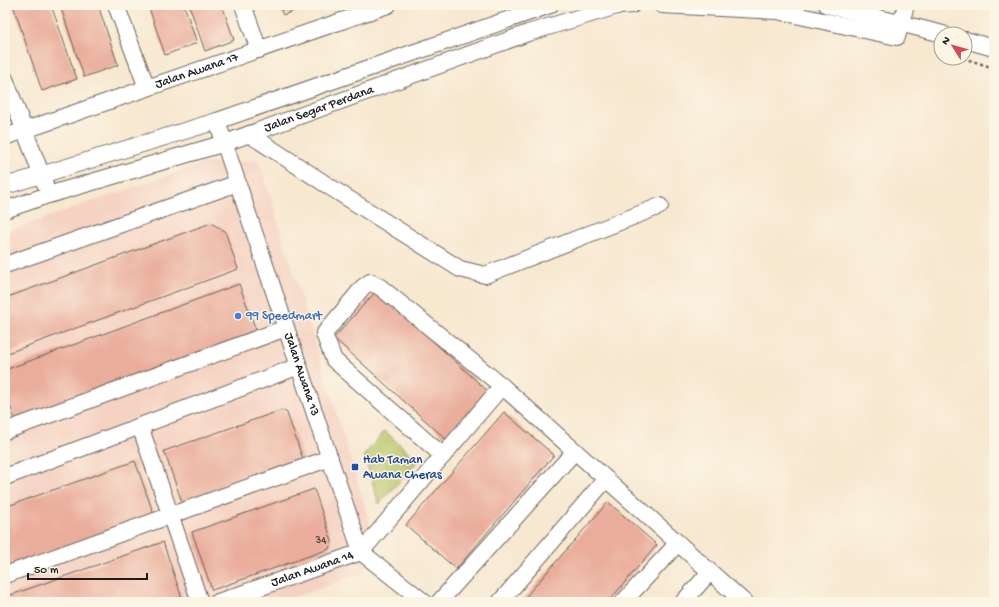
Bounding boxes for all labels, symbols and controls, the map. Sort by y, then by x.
north arrow [933,26,973,66]
text: N [940,35,954,48]
street label: Jalan Awana 17 [153,49,242,92]
street label: Jalan Segar Perdana [262,82,376,136]
place label: 99 Speedmart [245,309,324,324]
marker: 99 Speedmart [233,311,243,321]
street label: Jalan Awana 13 [281,331,323,418]
place label: Hab Taman Awana Cheras [363,453,443,483]
marker: Hab Taman Awana Cheras [350,462,360,472]
house number: 34 [315,535,327,547]
street label: Jalan Awana 14 [269,548,356,590]
scale bar [28,555,147,581]
text: 50 m [34,564,59,578]

